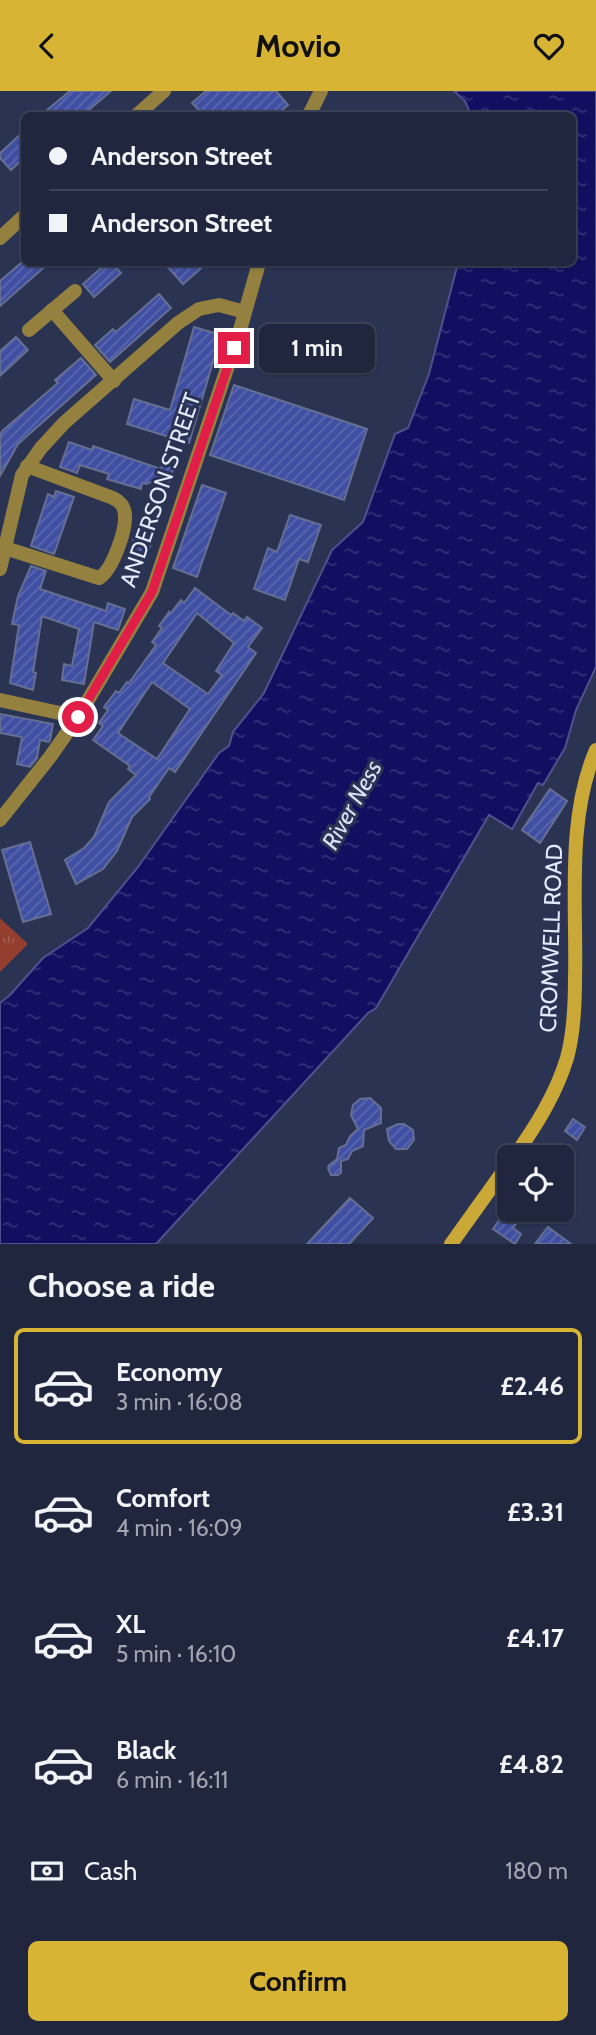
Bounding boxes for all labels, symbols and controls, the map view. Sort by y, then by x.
text: Movio [255,26,341,65]
icon: back [28,27,66,65]
icon: heart [530,27,568,65]
text: Anderson Street [91,140,272,172]
text: Anderson Street [91,207,272,239]
callout: 1 min [258,323,374,373]
route end [218,332,250,364]
text: 1 min [291,334,343,362]
street label: ANDERSON STREET [114,389,206,591]
route start [62,701,94,733]
water label: River Ness [315,755,388,854]
street label: CROMWELL ROAD [534,843,568,1033]
map controls [497,1145,574,1222]
button: locate [497,1145,574,1222]
text: Choose a ride [28,1266,215,1305]
icon: car [32,1355,95,1418]
text: Economy [116,1356,222,1388]
text: £2.46 [500,1370,564,1402]
text: 3 min · 16:08 [116,1388,243,1416]
icon: car [32,1481,95,1544]
text: Comfort [116,1482,210,1514]
text: £3.31 [507,1496,564,1528]
text: 4 min · 16:09 [116,1514,243,1542]
icon: car [32,1607,95,1670]
text: XL [116,1608,145,1640]
text: £4.17 [506,1622,564,1654]
text: 5 min · 16:10 [116,1640,236,1668]
icon: car [32,1733,95,1796]
text: Black [116,1734,176,1766]
text: £4.82 [499,1748,564,1780]
text: 6 min · 16:11 [116,1766,228,1794]
icon: cash [28,1852,66,1890]
text: Cash [84,1855,137,1887]
text: 180 m [505,1857,568,1885]
button: Confirm [28,1941,568,2021]

